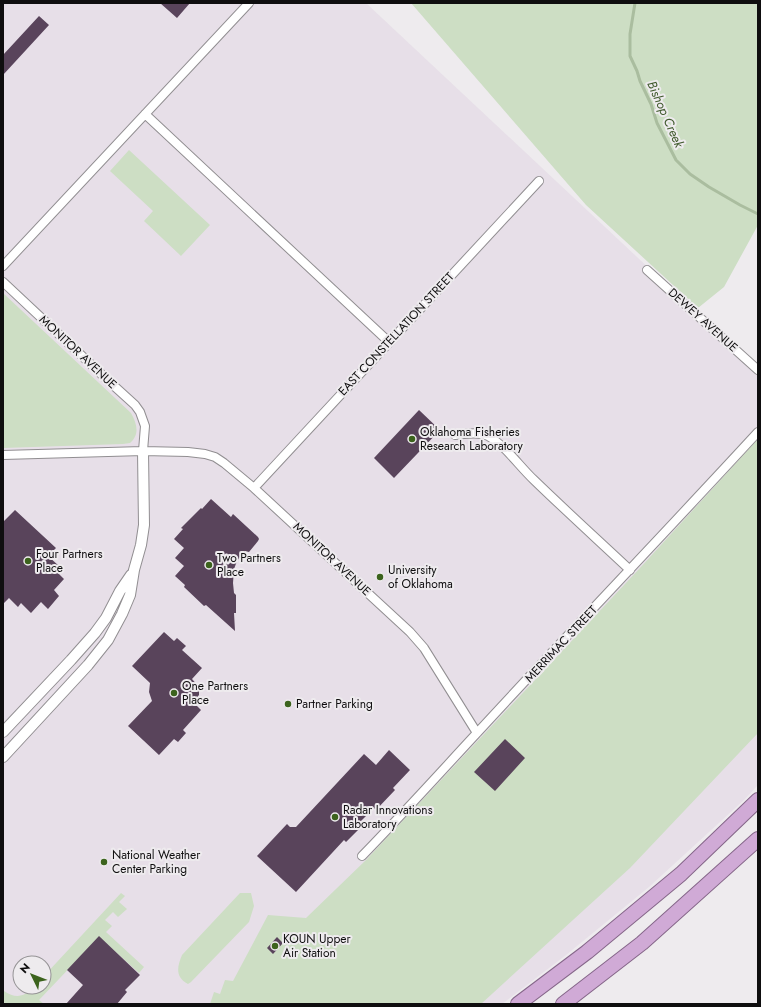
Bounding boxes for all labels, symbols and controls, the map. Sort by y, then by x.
water label: Bishop Creek [642,78,689,151]
street label: EAST CONSTELLATION STREET [334,268,458,400]
street label: DEWEY AVENUE [664,284,742,356]
street label: MONITOR AVENUE [35,311,121,393]
place label: Oklahoma Fisheries Research Laboratory [420,423,524,455]
marker: Oklahoma Fisheries Research Laboratory [407,434,417,444]
street label: MONITOR AVENUE [289,518,375,600]
place label: Four Partners Place [36,545,103,577]
place label: Two Partners Place [217,549,281,581]
marker: Four Partners Place [23,556,33,566]
marker: Two Partners Place [204,560,214,570]
place label: University of Oklahoma [388,561,453,593]
marker: University of Oklahoma [375,572,385,582]
street label: MERRIMAC STREET [520,601,602,687]
place label: One Partners Place [182,677,248,709]
marker: One Partners Place [169,688,179,698]
place label: Partner Parking [296,695,373,713]
marker: Partner Parking [283,699,293,709]
place label: Radar Innovations Laboratory [343,801,433,833]
marker: Radar Innovations Laboratory [330,812,340,822]
place label: National Weather Center Parking [112,846,201,878]
marker: National Weather Center Parking [99,857,109,867]
place label: KOUN Upper Air Station [283,930,351,962]
marker: KOUN Upper Air Station [270,941,280,951]
north arrow [12,955,52,995]
text: N [16,960,34,977]

